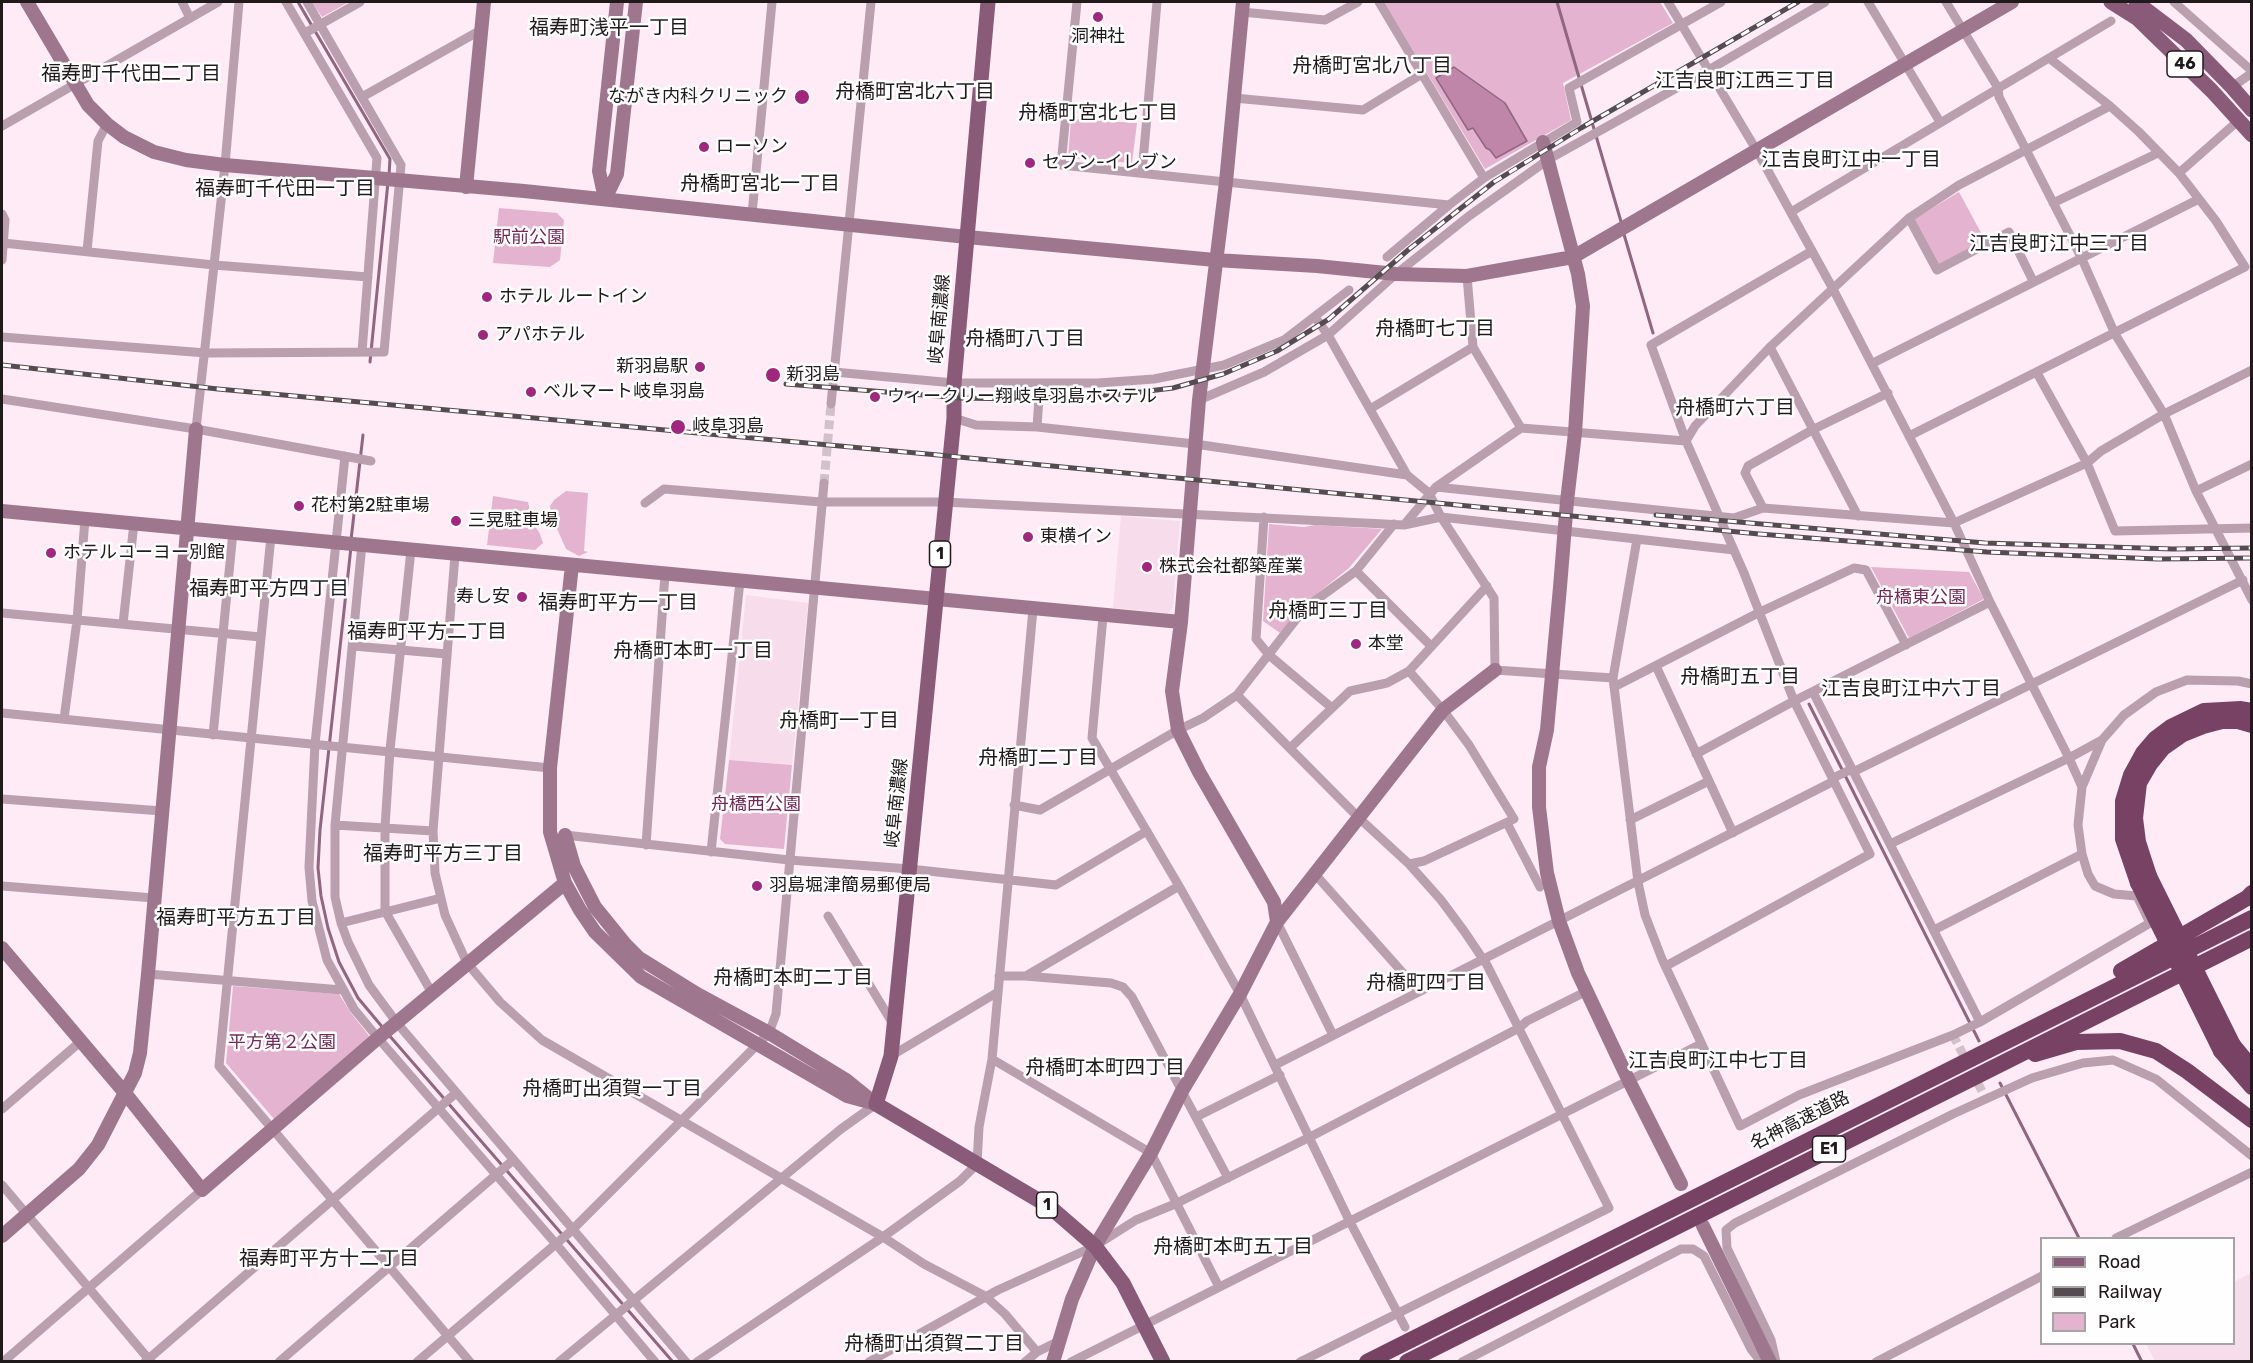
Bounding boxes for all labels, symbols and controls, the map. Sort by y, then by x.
marker: 洞神社 [1091,10,1105,24]
district label: 福寿町浅平一丁目 [529,16,689,40]
place label: 洞神社 [1071,26,1125,48]
road number: 46 [2167,51,2203,77]
district label: 舟橋町宮北八丁目 [1292,54,1452,78]
district label: 福寿町千代田二丁目 [41,62,221,86]
district label: 江吉良町江西三丁目 [1655,69,1835,93]
district label: 舟橋町宮北六丁目 [835,80,995,104]
place label: ながき内科クリニック [608,86,788,108]
marker: ながき内科クリニック [793,88,811,106]
district label: 舟橋町宮北七丁目 [1018,101,1178,125]
place label: ローソン [716,136,788,158]
marker: ローソン [697,140,711,154]
district label: 江吉良町江中一丁目 [1761,148,1941,172]
place label: セブン-イレブン [1042,152,1177,174]
marker: セブン-イレブン [1023,156,1037,170]
district label: 舟橋町宮北一丁目 [680,172,840,196]
district label: 福寿町千代田一丁目 [195,177,375,201]
park label: 駅前公園 [493,227,565,249]
district label: 江吉良町江中三丁目 [1969,232,2149,256]
street label: 岐阜南濃線 [925,273,955,365]
place label: ホテル ルートイン [499,286,647,308]
marker: ホテル ルートイン [480,290,494,304]
district label: 舟橋町七丁目 [1375,317,1495,341]
place label: アパホテル [495,324,585,346]
district label: 舟橋町八丁目 [965,327,1085,351]
marker: アパホテル [476,328,490,342]
place label: 新羽島駅 [616,356,688,378]
marker: 新羽島駅 [693,360,707,374]
place label: 新羽島 [786,364,840,386]
marker: 新羽島 [764,366,782,384]
place label: ベルマート岐阜羽島 [543,381,705,403]
marker: ベルマート岐阜羽島 [524,385,538,399]
place label: ウィークリー翔岐阜羽島ホステル [887,386,1157,408]
marker: ウィークリー翔岐阜羽島ホステル [868,390,882,404]
district label: 舟橋町六丁目 [1675,396,1795,420]
place label: 岐阜羽島 [692,416,764,438]
marker: 岐阜羽島 [669,418,687,436]
place label: 花村第2駐車場 [311,495,430,517]
marker: 花村第2駐車場 [292,499,306,513]
place label: 三晃駐車場 [468,510,558,532]
marker: 三晃駐車場 [449,514,463,528]
place label: 東横イン [1040,526,1112,548]
marker: 東横イン [1021,530,1035,544]
road number: 1 [930,541,950,567]
place label: ホテルコーヨー別館 [63,542,225,564]
marker: ホテルコーヨー別館 [44,546,58,560]
place label: 株式会社都築産業 [1159,556,1303,578]
marker: 株式会社都築産業 [1140,560,1154,574]
district label: 福寿町平方四丁目 [189,577,349,601]
place label: 寿し安 [456,586,510,608]
park label: 舟橋東公園 [1876,587,1966,609]
marker: 寿し安 [515,590,529,604]
district label: 福寿町平方一丁目 [538,591,698,615]
district label: 舟橋町三丁目 [1268,599,1388,623]
district label: 福寿町平方二丁目 [347,620,507,644]
place label: 本堂 [1368,633,1404,655]
marker: 本堂 [1349,637,1363,651]
district label: 舟橋町本町一丁目 [613,639,773,663]
district label: 舟橋町五丁目 [1680,665,1800,689]
district label: 江吉良町江中六丁目 [1821,677,2001,701]
district label: 舟橋町一丁目 [779,709,899,733]
district label: 舟橋町二丁目 [978,746,1098,770]
street label: 岐阜南濃線 [882,757,912,849]
park label: 舟橋西公園 [711,794,801,816]
district label: 福寿町平方三丁目 [363,842,523,866]
place label: 羽島堀津簡易郵便局 [769,875,931,897]
marker: 羽島堀津簡易郵便局 [750,879,764,893]
district label: 福寿町平方五丁目 [156,906,316,930]
district label: 舟橋町本町二丁目 [713,966,873,990]
district label: 舟橋町四丁目 [1366,971,1486,995]
park label: 平方第２公園 [228,1032,336,1054]
district label: 江吉良町江中七丁目 [1628,1049,1808,1073]
district label: 舟橋町本町四丁目 [1025,1056,1185,1080]
district label: 舟橋町出須賀一丁目 [522,1077,702,1101]
street label: 名神高速道路 [1747,1087,1853,1155]
road number: E1 [1812,1136,1846,1162]
road number: 1 [1036,1192,1058,1218]
district label: 舟橋町本町五丁目 [1153,1235,1313,1259]
legend [2040,1237,2235,1345]
district label: 福寿町平方十二丁目 [239,1247,419,1271]
text: Road [2098,1251,2141,1273]
text: Railway [2098,1281,2162,1303]
text: Park [2098,1311,2135,1333]
district label: 舟橋町出須賀二丁目 [844,1332,1024,1356]

